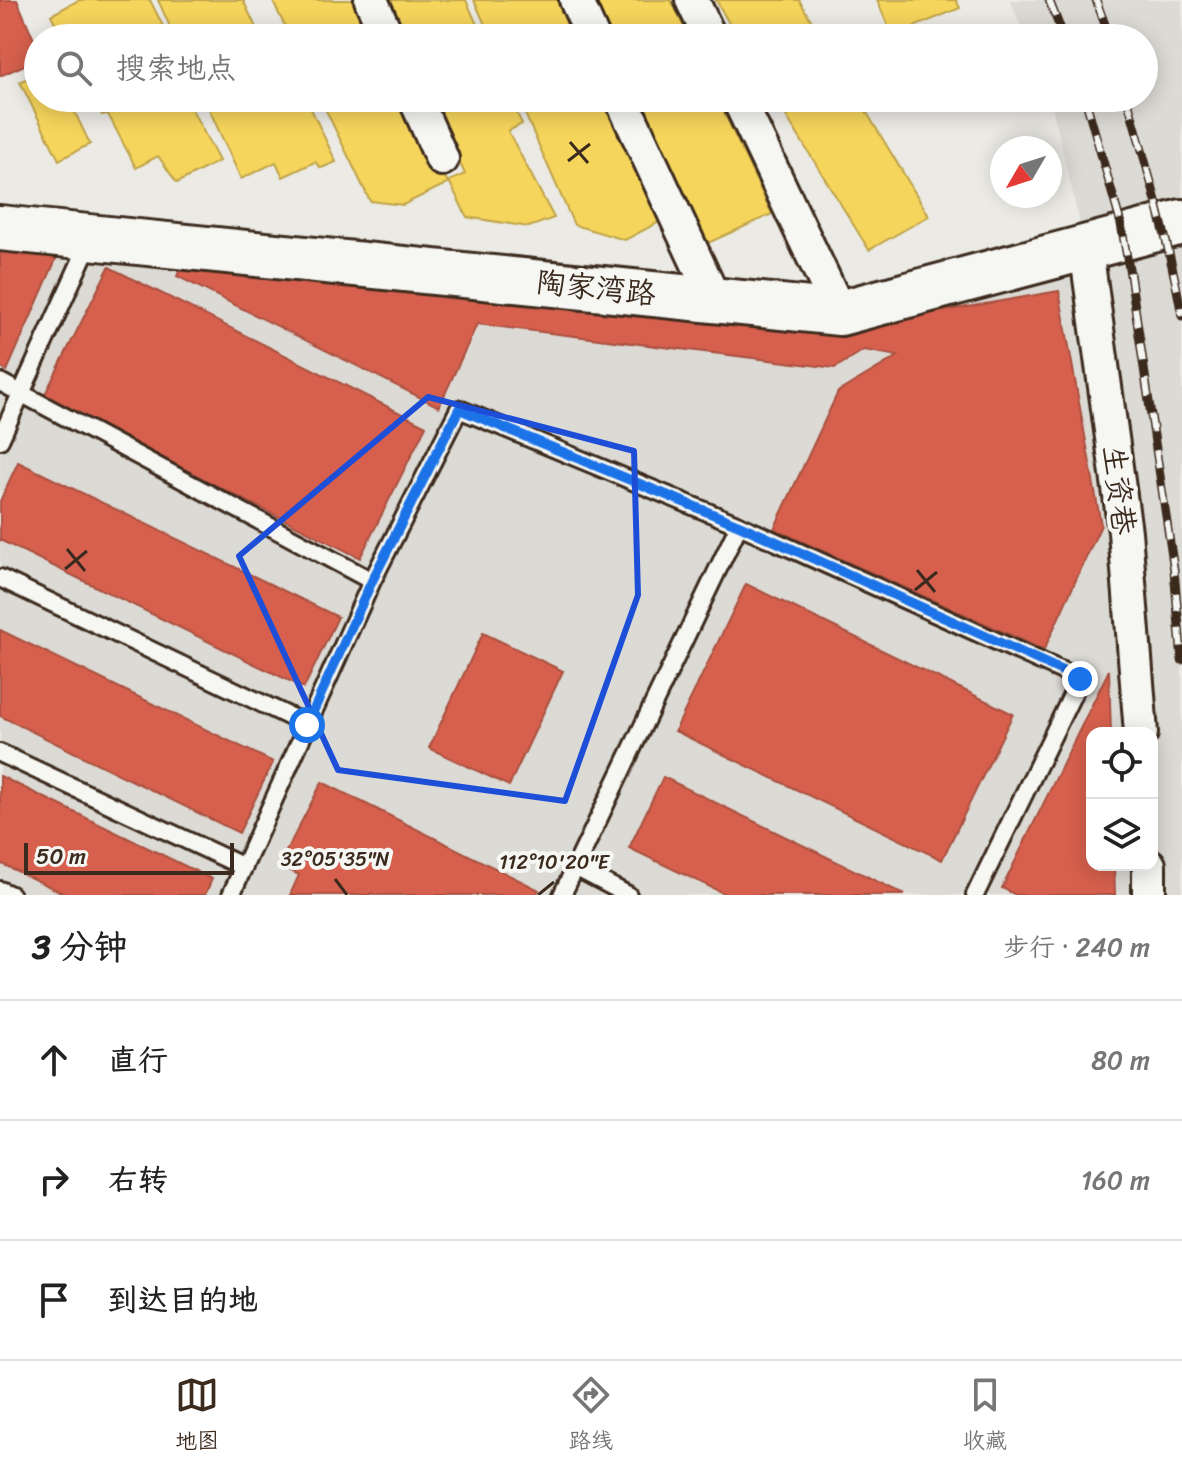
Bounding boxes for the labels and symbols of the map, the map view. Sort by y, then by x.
north arrow [990,136,1062,208]
street label: 陶家湾路 [534,255,658,321]
street label: 生资巷 [1087,442,1151,538]
route end [1062,661,1098,697]
route start [289,707,325,743]
scale bar [24,839,234,875]
text: 32°05'35"N [281,842,390,877]
text: 112°10'20"E [499,845,611,880]

